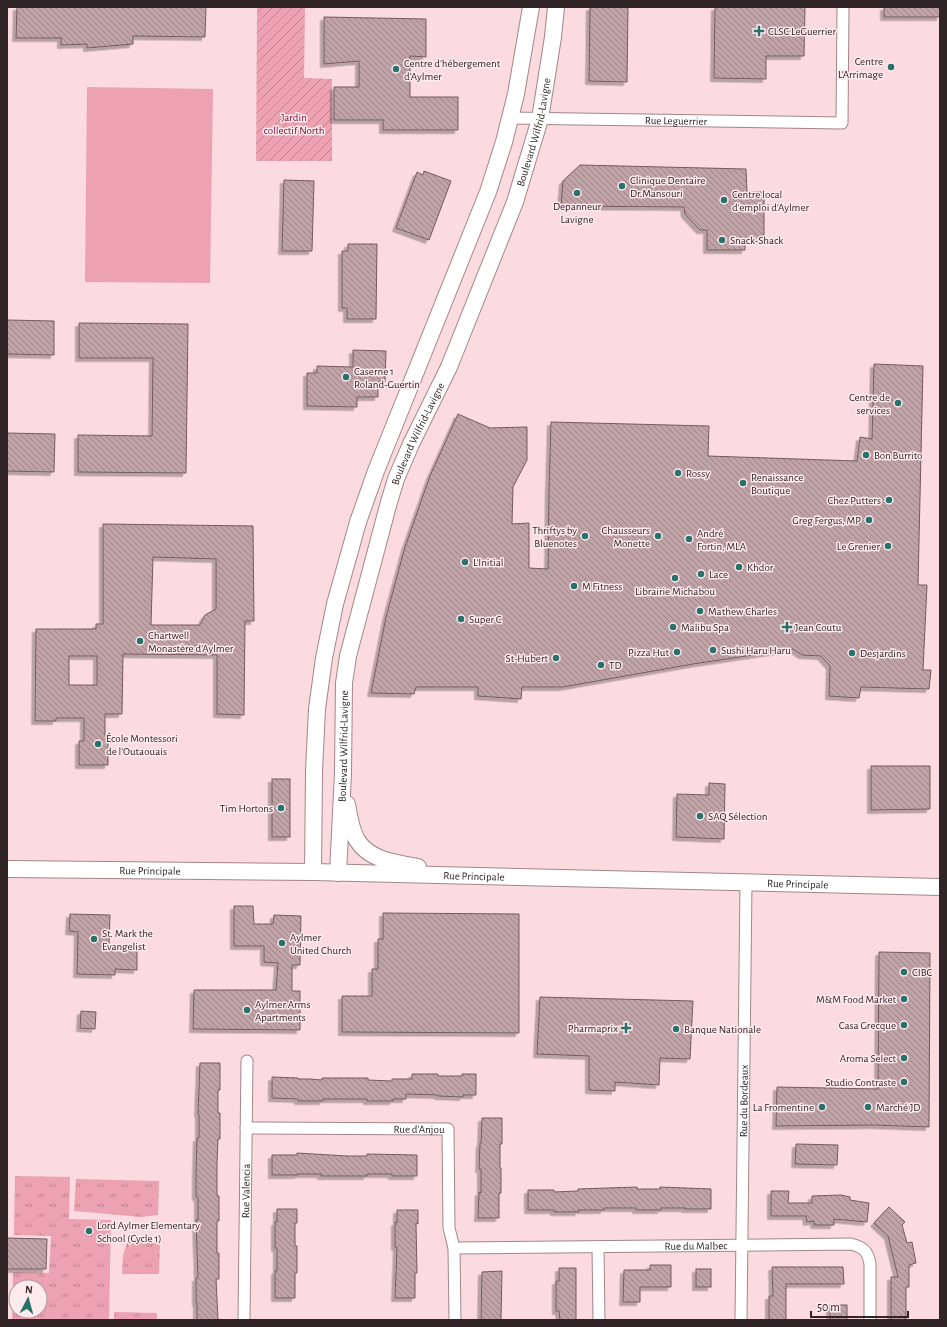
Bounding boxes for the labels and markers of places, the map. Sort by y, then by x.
marker: CLSC LeGuerrier [753,25,765,37]
place label: CLSC LeGuerrier [768,26,836,37]
place label: Centre L'Arrimage [838,56,883,80]
place label: Centre d’hébergement d’Aylmer [404,58,501,82]
marker: Centre L'Arrimage [886,62,896,72]
marker: Centre d’hébergement d’Aylmer [391,64,401,74]
place label: Clinique Dentaire Dr.Mansouri [630,175,705,199]
marker: Clinique Dentaire Dr.Mansouri [617,181,627,191]
marker: Depanneur Lavigne [572,188,582,198]
place label: Centre local d'emploi d'Aylmer [732,189,809,213]
marker: Centre local d'emploi d'Aylmer [719,195,729,205]
place label: Depanneur Lavigne [553,201,601,225]
marker: Snack-Shack [717,235,727,245]
place label: Snack-Shack [730,235,783,246]
place label: Caserne 1 Roland-Guertin [354,366,420,390]
marker: Caserne 1 Roland-Guertin [341,372,351,382]
place label: Centre de services [849,392,890,416]
marker: Centre de services [893,398,903,408]
marker: Bon Burrito [861,450,871,460]
place label: Bon Burrito [874,450,923,461]
marker: Rossy [673,468,683,478]
place label: Rossy [686,468,710,479]
place label: Renaissance Boutique [751,472,803,496]
marker: Renaissance Boutique [738,478,748,488]
place label: Chez Putters [827,495,881,506]
marker: Chez Putters [884,495,894,505]
place label: Greg Fergus, MP [792,515,861,526]
marker: Greg Fergus, MP [864,515,874,525]
place label: Thriftys by Bluenotes [532,525,577,549]
place label: Chausseurs Monette [602,525,650,549]
place label: André Fortin, MLA [697,528,747,552]
marker: Thriftys by Bluenotes [580,531,590,541]
marker: Chausseurs Monette [653,531,663,541]
marker: André Fortin, MLA [684,534,694,544]
place label: Le Grenier [837,541,880,552]
marker: Le Grenier [883,541,893,551]
marker: L'Initial [460,557,470,567]
place label: L'Initial [473,557,504,568]
marker: Khdor [734,562,744,572]
place label: Khdor [747,562,774,573]
marker: Lace [696,569,706,579]
place label: Lace [709,569,728,580]
marker: Librairie Michabou [670,573,680,583]
marker: M Fitness [569,581,579,591]
place label: M Fitness [582,581,622,592]
place label: Librairie Michabou [635,586,715,597]
marker: Mathew Charles [695,606,705,616]
place label: Mathew Charles [708,606,777,617]
marker: Super C [456,614,466,624]
place label: Super C [469,614,502,625]
marker: Malibu Spa [668,622,678,632]
place label: Malibu Spa [681,622,729,633]
marker: Jean Coutu [782,622,792,632]
place label: Jean Coutu [795,622,842,633]
place label: Chartwell Monastère d'Aylmer [148,630,234,654]
marker: Chartwell Monastère d'Aylmer [135,636,145,646]
marker: Sushi Haru Haru [708,645,718,655]
place label: Sushi Haru Haru [721,645,791,656]
place label: Pizza Hut [628,647,669,658]
marker: Pizza Hut [672,647,682,657]
marker: Desjardins [847,648,857,658]
place label: Desjardins [860,648,906,659]
place label: St-Hubert [506,653,548,664]
marker: St-Hubert [551,653,561,663]
marker: TD [596,660,606,670]
place label: TD [609,660,622,671]
place label: École Montessori de l'Outaouais [106,732,178,757]
marker: École Montessori de l'Outaouais [93,739,103,749]
place label: Tim Hortons [220,803,273,814]
marker: Tim Hortons [276,803,286,813]
marker: SAQ Sélection [695,811,705,821]
place label: SAQ Sélection [708,811,767,822]
place label: St. Mark the Evangelist [102,928,153,952]
place label: Aylmer United Church [290,932,351,956]
marker: St. Mark the Evangelist [89,934,99,944]
marker: Aylmer United Church [277,938,287,948]
marker: CIBC [899,967,909,977]
place label: CIBC [912,967,933,978]
place label: M&M Food Market [816,994,896,1005]
marker: M&M Food Market [899,994,909,1004]
place label: Aylmer Arms Apartments [255,999,310,1023]
marker: Aylmer Arms Apartments [242,1005,252,1015]
place label: Casa Grecque [839,1020,896,1031]
marker: Casa Grecque [899,1020,909,1030]
place label: Pharmaprix [568,1023,618,1034]
marker: Pharmaprix [621,1023,631,1033]
marker: Banque Nationale [671,1024,681,1034]
place label: Banque Nationale [684,1024,761,1035]
place label: Aroma Select [840,1053,896,1064]
marker: Aroma Select [899,1053,909,1063]
place label: Studio Contraste [825,1077,896,1088]
marker: Studio Contraste [899,1077,909,1087]
place label: La Fromentine [753,1102,814,1113]
marker: La Fromentine [817,1102,827,1112]
marker: Marché JD [863,1102,873,1112]
place label: Marché JD [876,1102,920,1113]
place label: Lord Aylmer Elementary School (Cycle 1) [97,1220,200,1244]
marker: Lord Aylmer Elementary School (Cycle 1) [84,1226,94,1236]

